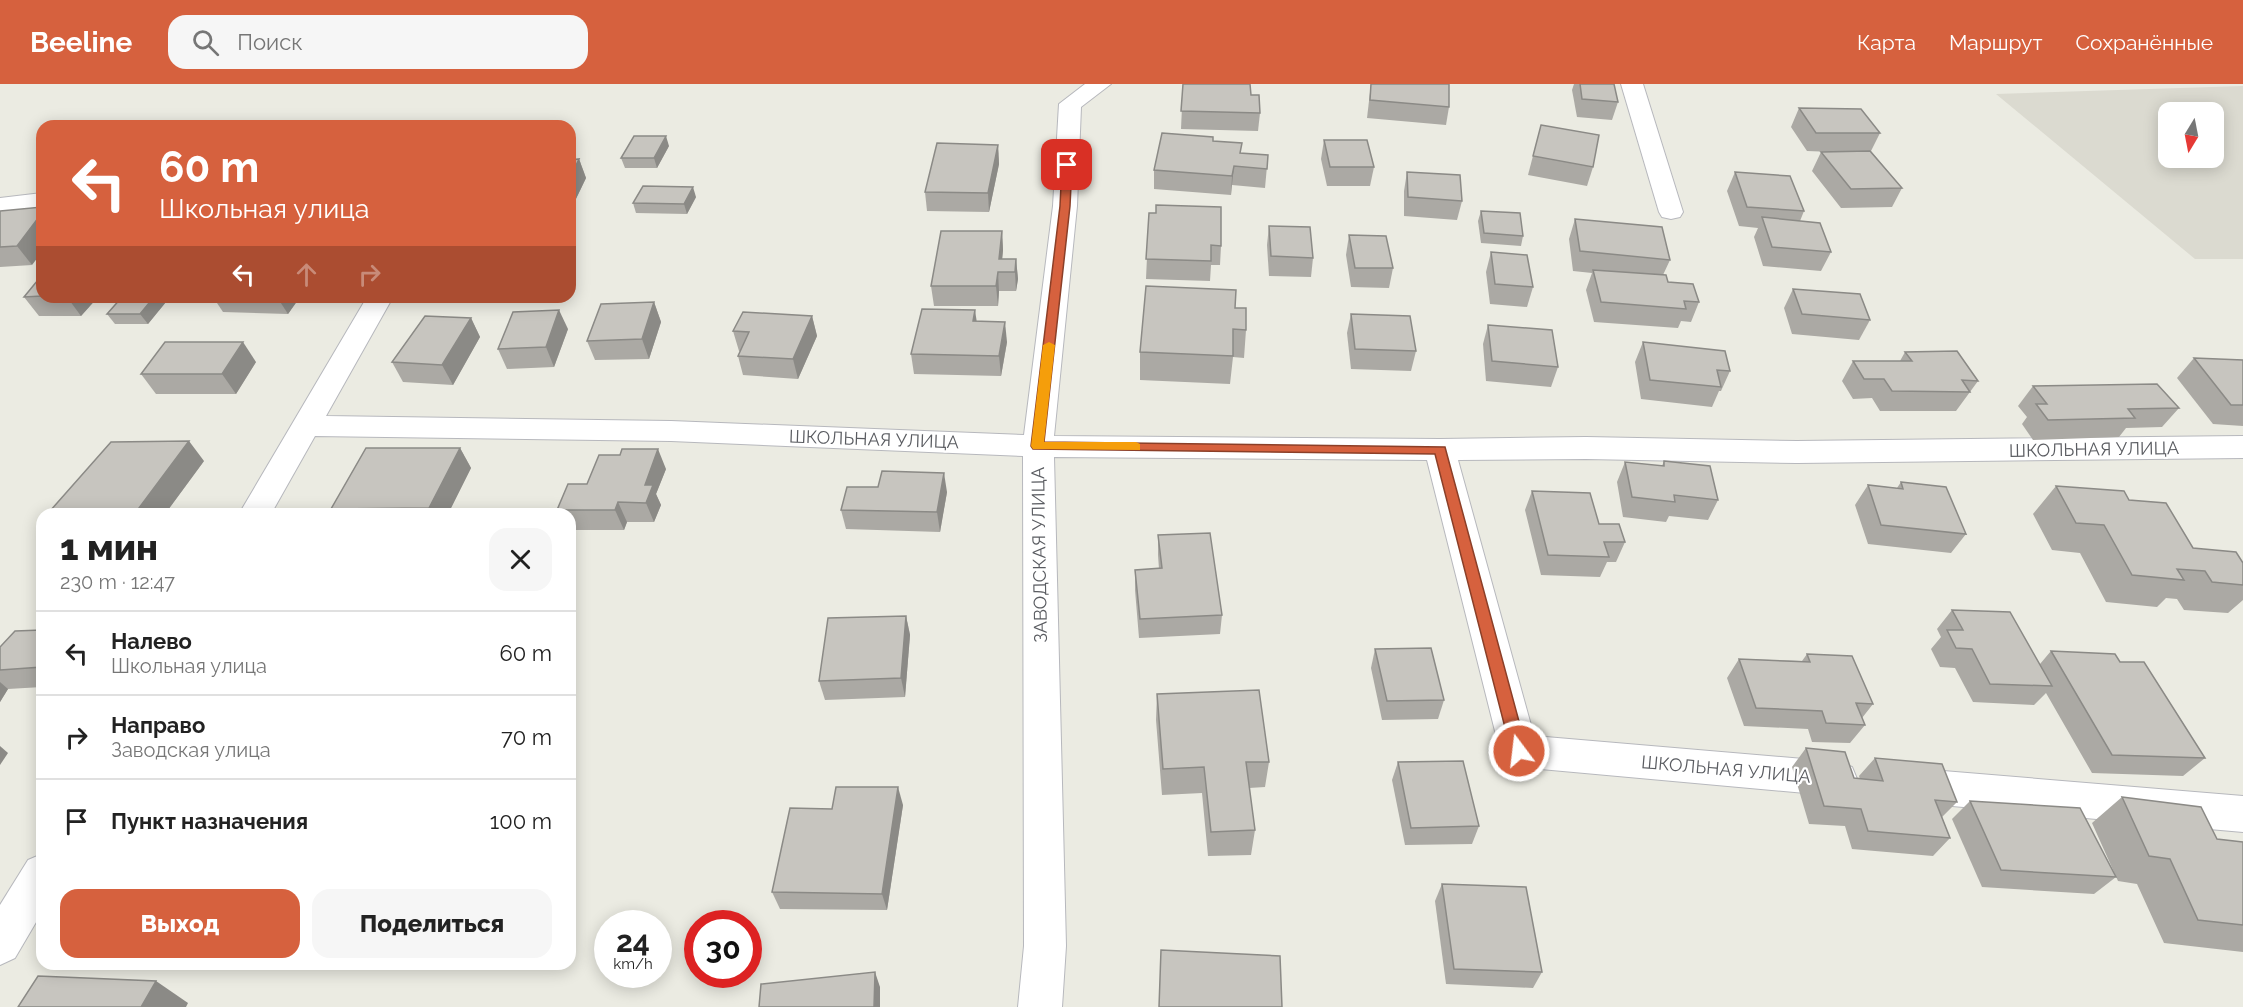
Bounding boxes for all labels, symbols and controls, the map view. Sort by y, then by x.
search box [168,15,588,69]
text: Beeline [30,26,132,59]
icon: search [189,26,222,59]
text: Поиск [237,29,303,55]
text: Карта [1857,30,1916,55]
text: Маршрут [1949,30,2042,55]
text: Сохранённые [2075,30,2213,55]
north arrow [2158,102,2224,168]
map controls [2158,102,2224,168]
pin [1041,139,1092,190]
text: 60 m [159,143,259,192]
icon: left [60,144,138,222]
icon: arrive [1050,148,1083,181]
text: Школьная улица [159,193,370,224]
icon: left [227,258,260,291]
icon: ahead [290,258,323,291]
icon: right [353,258,386,291]
street label: ШКОЛЬНАЯ УЛИЦА [789,426,959,452]
street label: ШКОЛЬНАЯ УЛИЦА [2009,437,2179,461]
street label: ЗАВОДСКАЯ УЛИЦА [1027,467,1051,643]
text: 1 мин [60,526,158,568]
button: close [489,528,552,591]
text: 230 m · 12:47 [60,570,175,594]
text: Налево [111,628,192,654]
icon: left [60,637,93,670]
text: 60 m [499,640,552,666]
text: Школьная улица [111,654,267,678]
text: Направо [111,712,205,738]
position arrow [1487,719,1551,783]
icon: right [60,721,93,754]
text: 70 m [501,724,552,750]
text: Заводская улица [111,738,271,762]
street label: ШКОЛЬНАЯ УЛИЦА [1640,751,1812,787]
icon: arrive [60,805,93,838]
text: Пункт назначения [111,808,308,834]
text: 100 m [490,808,552,834]
button: Выход [60,889,300,958]
button: Поделиться [312,889,552,958]
speed limit sign: 30 [684,910,762,988]
text: 24 [616,924,650,959]
text: km/h [613,955,653,973]

